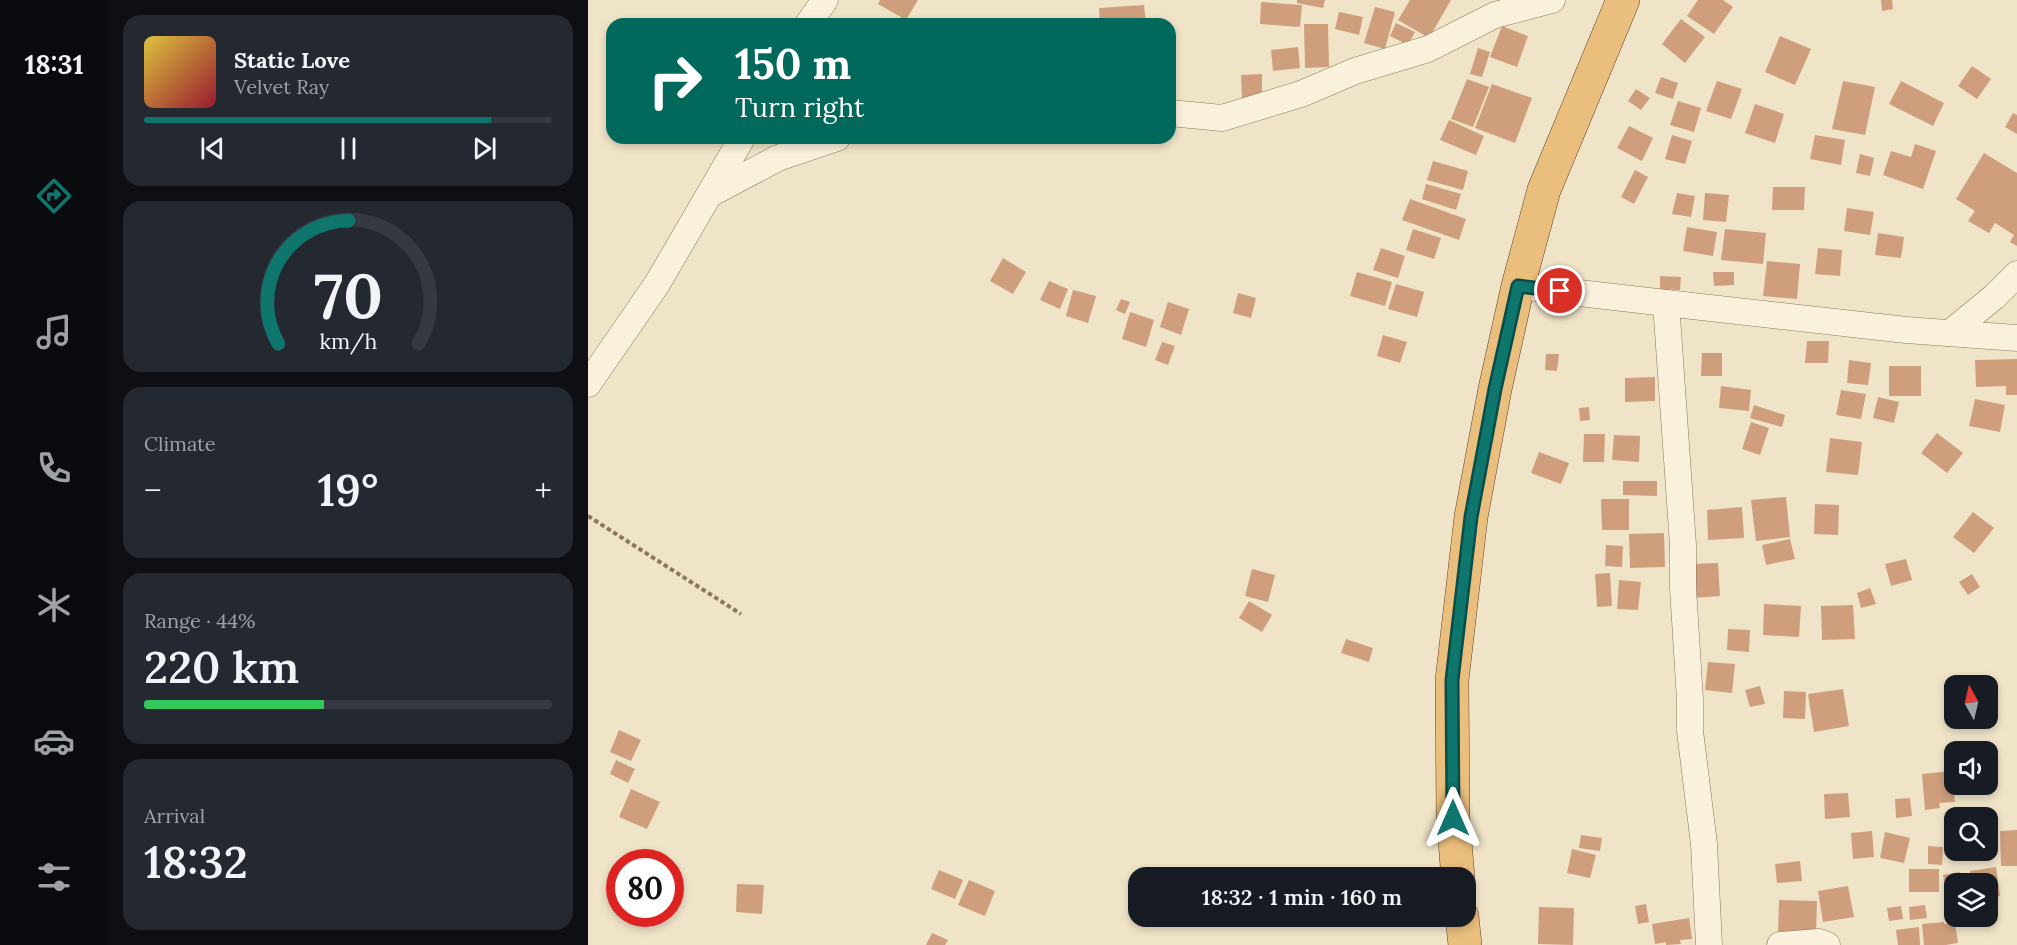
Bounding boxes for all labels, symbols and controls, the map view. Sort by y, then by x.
text: 150 m [735,37,851,91]
icon: right [636,42,714,120]
text: Static Love [234,46,350,74]
text: 18:31 [24,47,84,81]
text: Velvet Ray [234,74,329,99]
text: Turn right [735,90,864,124]
icon: previous [196,132,229,165]
icon: pause [332,132,365,165]
icon: next [468,132,501,165]
icon: directions [33,175,75,217]
text: 70 [314,255,382,335]
pin [1534,265,1585,316]
icon: arrive [1543,274,1576,307]
icon: music [33,311,75,353]
text: km/h [319,327,377,355]
text: Climate [144,431,216,456]
icon: phone [33,447,75,489]
text: 19° [317,461,379,518]
text: − [144,469,162,511]
text: + [535,469,552,511]
icon: climate [33,584,75,626]
text: Range · 44% [144,608,255,633]
text: 220 km [144,638,299,695]
north arrow [1944,675,1998,729]
map controls [1944,675,1998,927]
icon: car [33,720,75,762]
button: sound [1944,741,1998,795]
position arrow [1421,786,1485,850]
text: Arrival [144,803,205,828]
button: search [1944,807,1998,861]
text: 18:32 [144,833,248,890]
speed limit sign: 80 [606,849,684,927]
icon: filters [33,856,75,898]
button: layers [1944,873,1998,927]
text: 18:32 · 1 min · 160 m [1202,883,1402,911]

